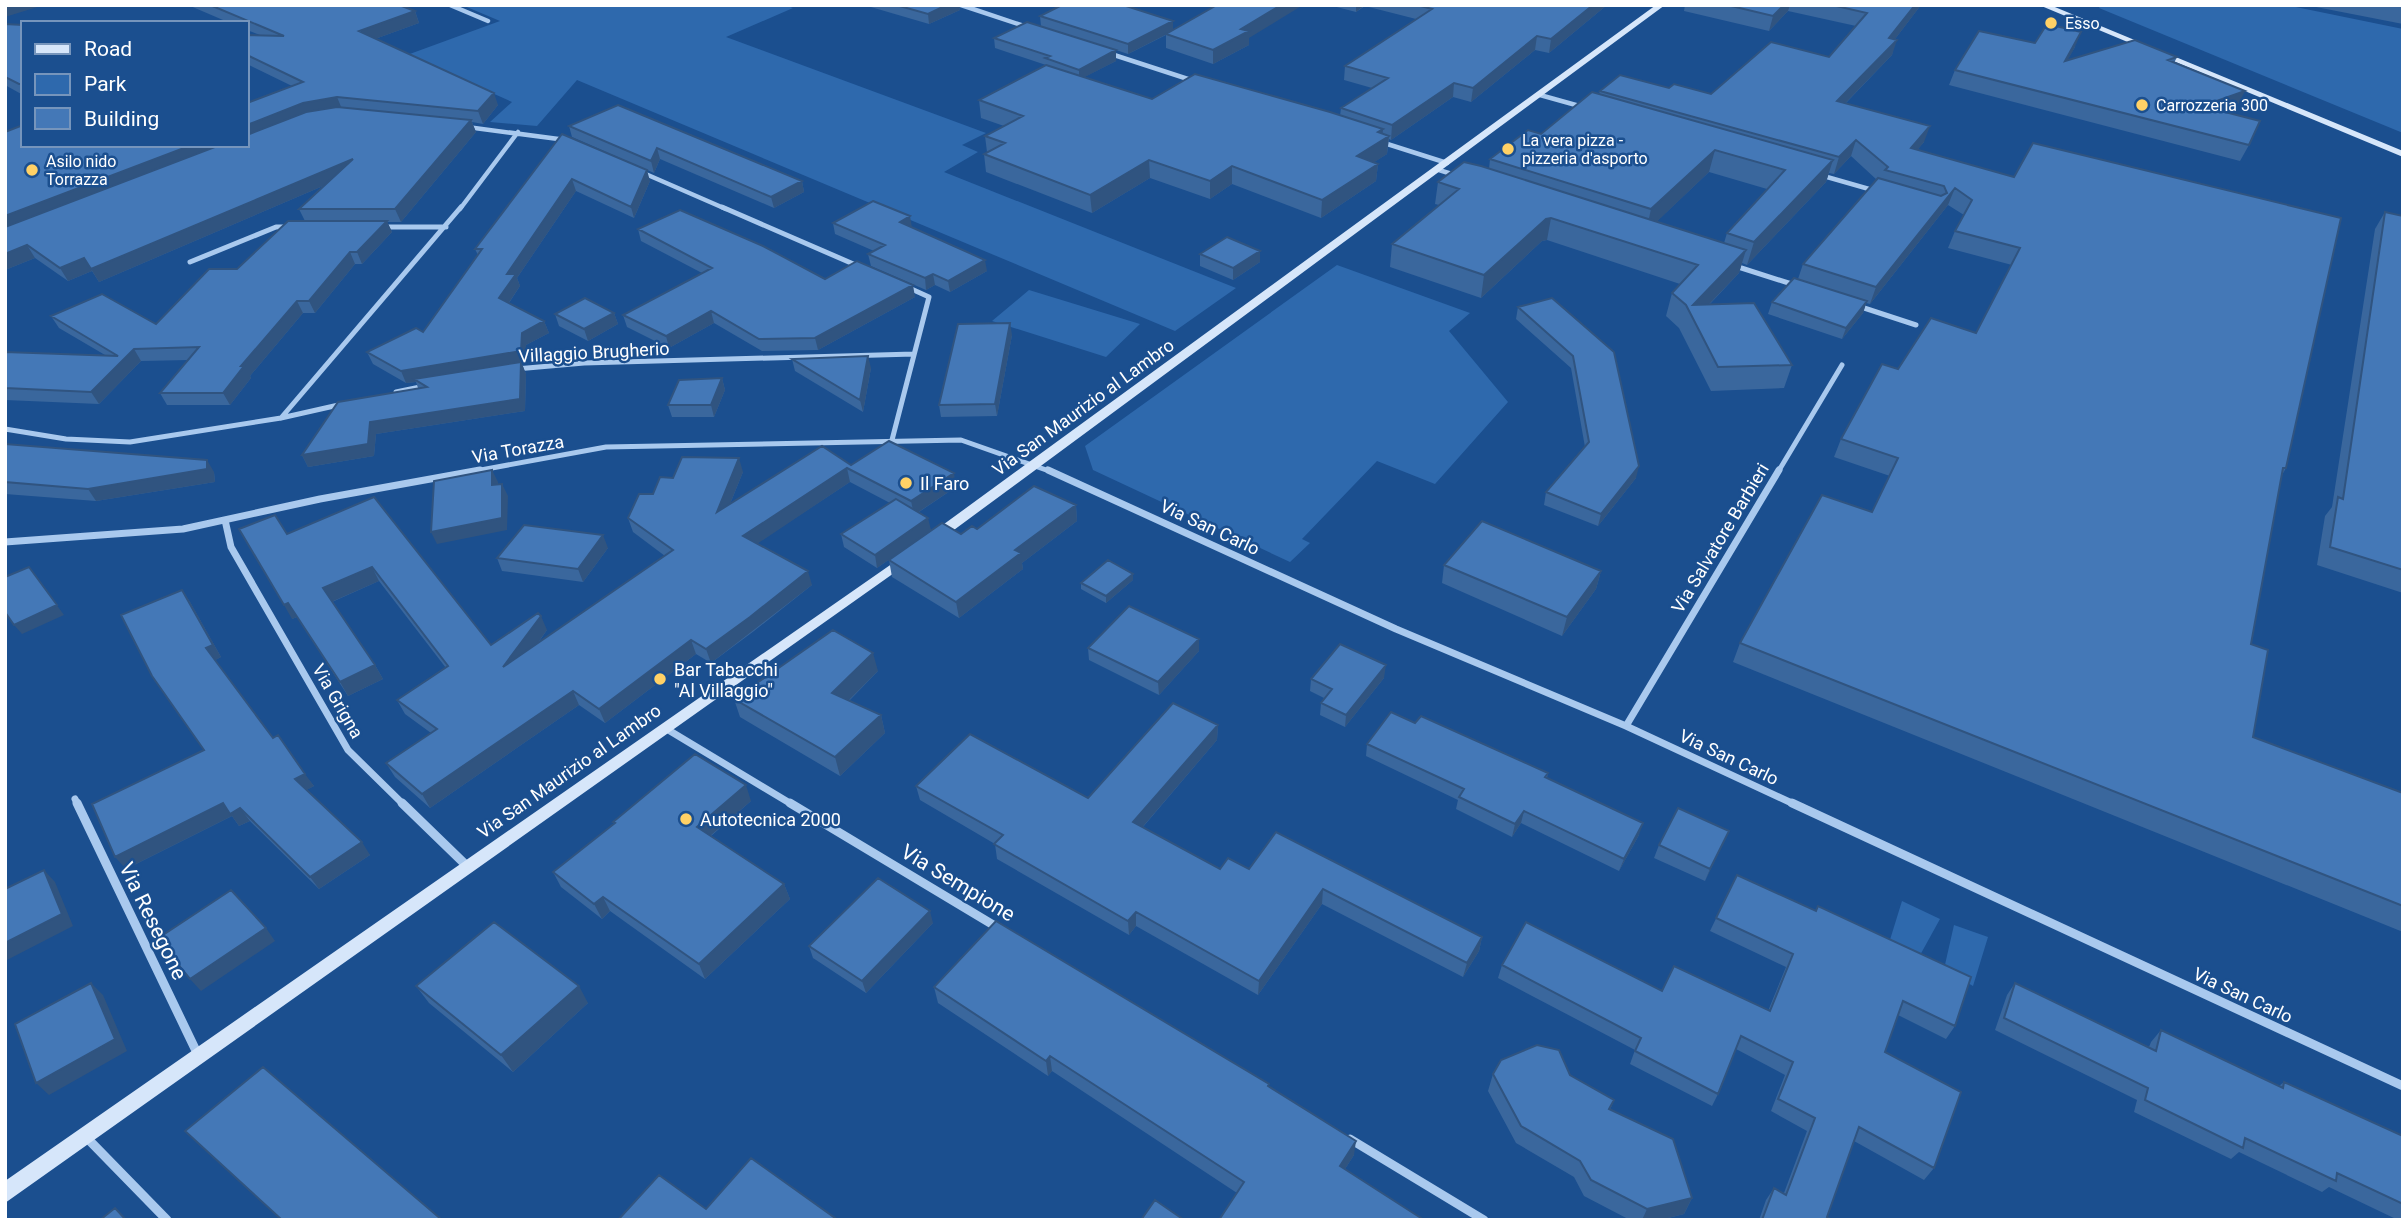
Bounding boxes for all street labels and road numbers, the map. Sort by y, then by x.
street label: Via San Maurizio al Lambro [988,334,1178,480]
street label: Villaggio Brugherio [518,338,670,366]
street label: Via Torazza [470,431,566,467]
street label: Via Salvatore Barbieri [1667,459,1773,617]
street label: Via San Carlo [1157,495,1263,559]
street label: Via Grigna [308,660,368,742]
street label: Via San Maurizio al Lambro [473,700,665,842]
street label: Via San Carlo [1676,725,1782,789]
street label: Via Sempione [897,840,1019,926]
street label: Via Resegone [114,858,192,984]
street label: Via San Carlo [2190,963,2296,1027]

